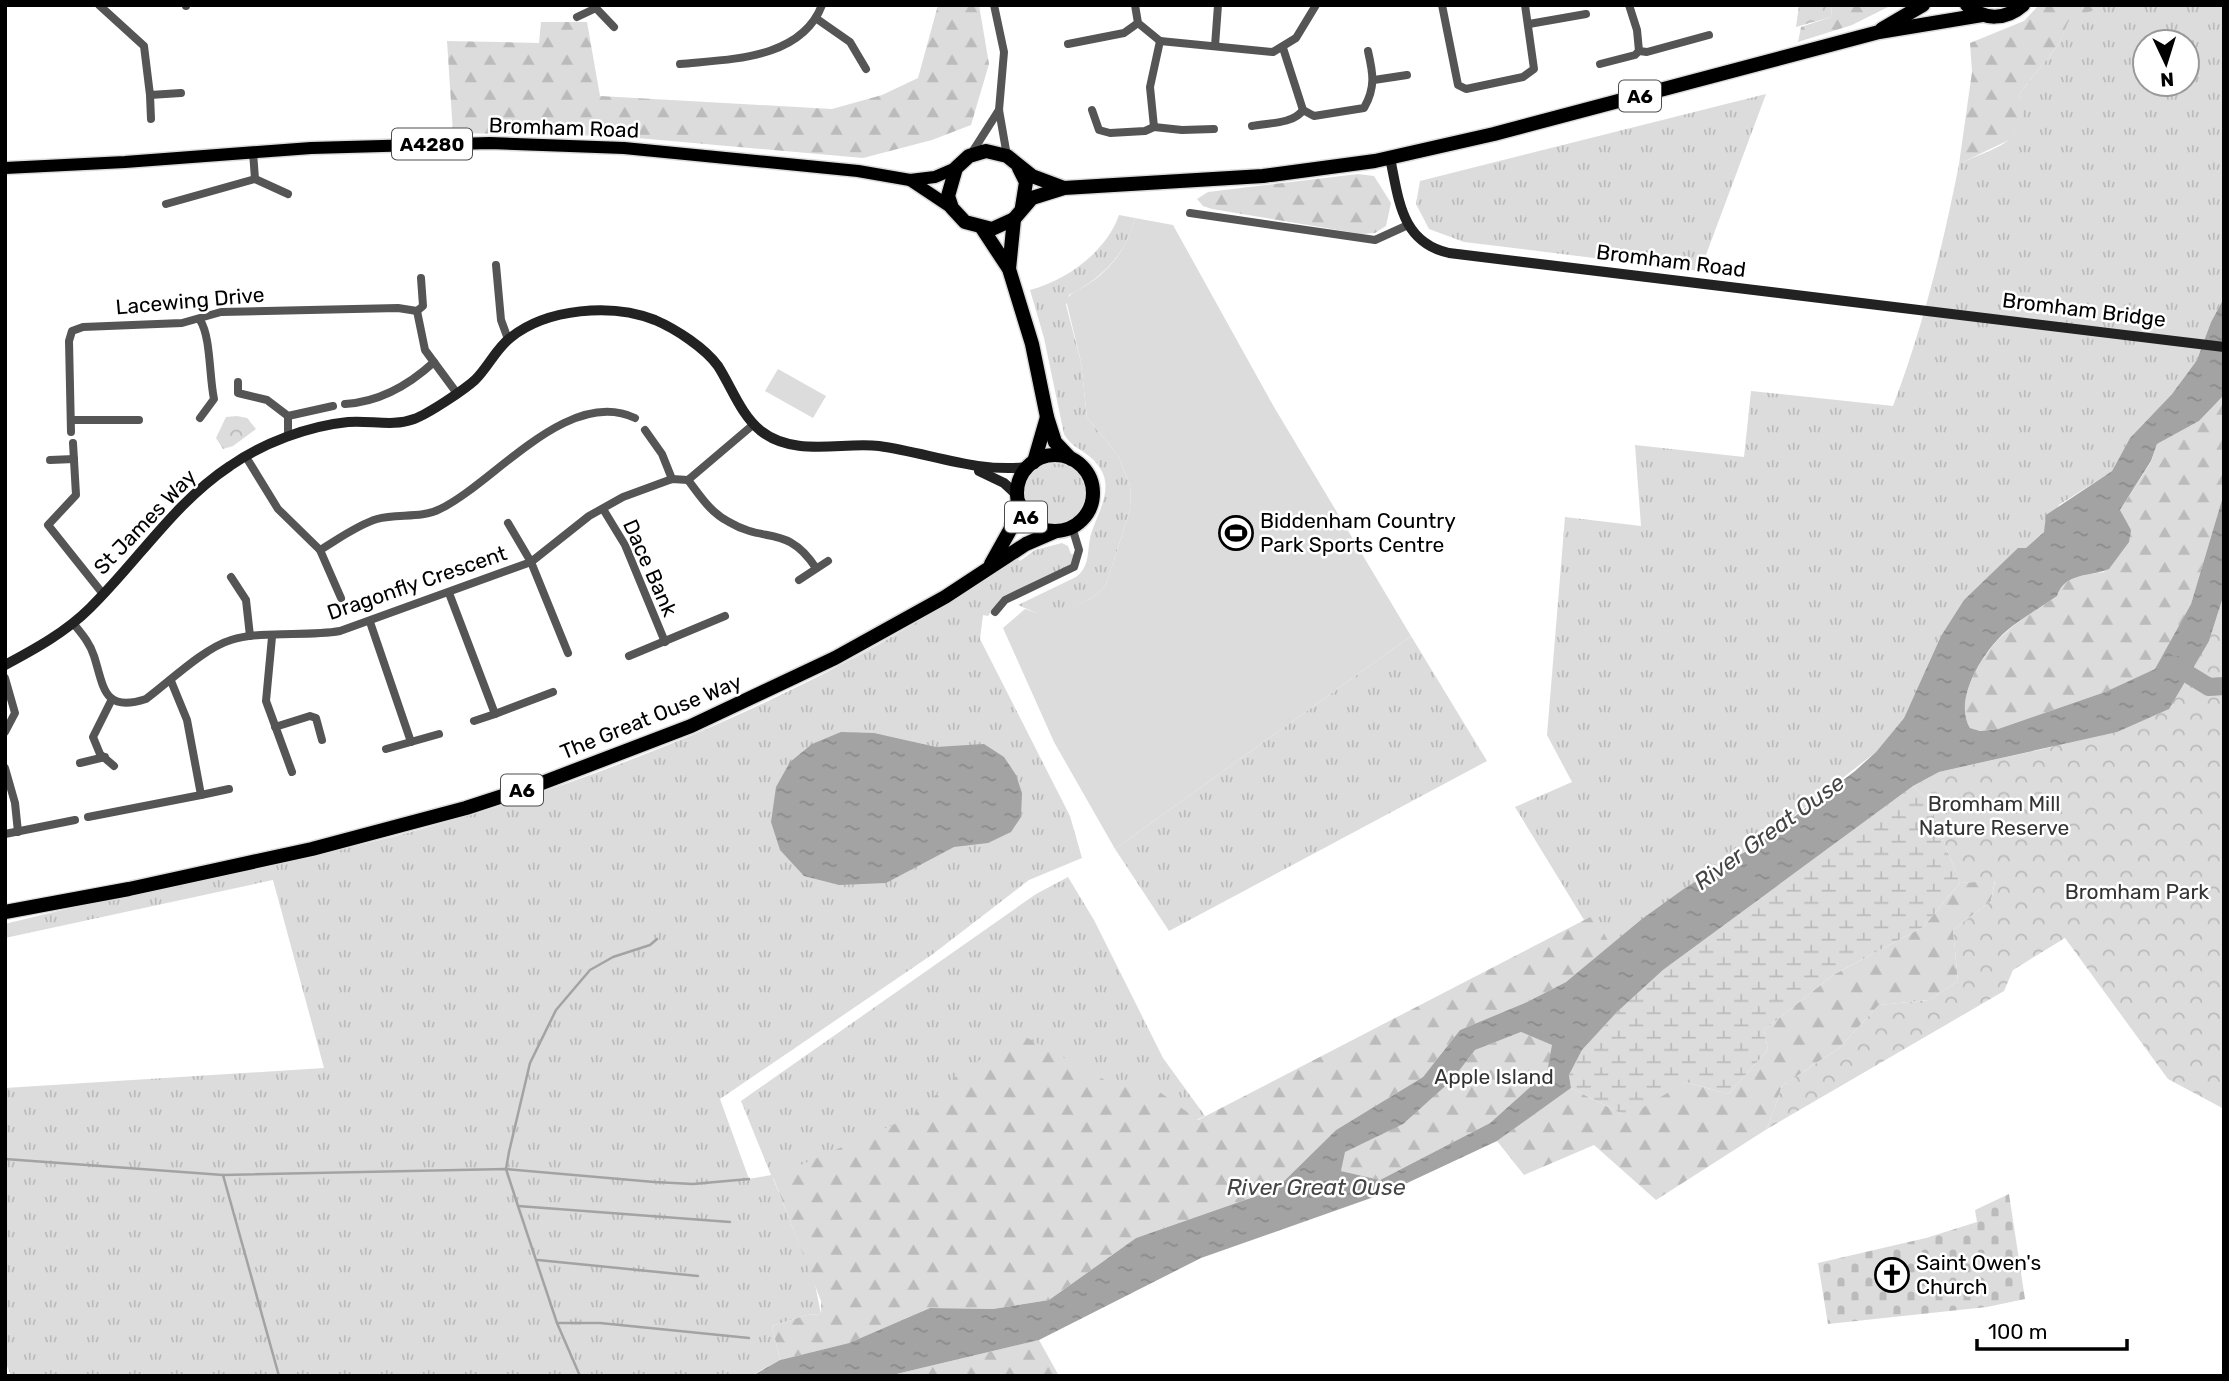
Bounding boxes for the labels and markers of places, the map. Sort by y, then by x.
place label: Biddenham Country Park Sports Centre [1260,508,1456,557]
sports icon: Biddenham Country Park Sports Centre [1217,514,1255,552]
place label: Saint Owen's Church [1916,1250,2041,1299]
church icon: Saint Owen's Church [1873,1256,1911,1294]

